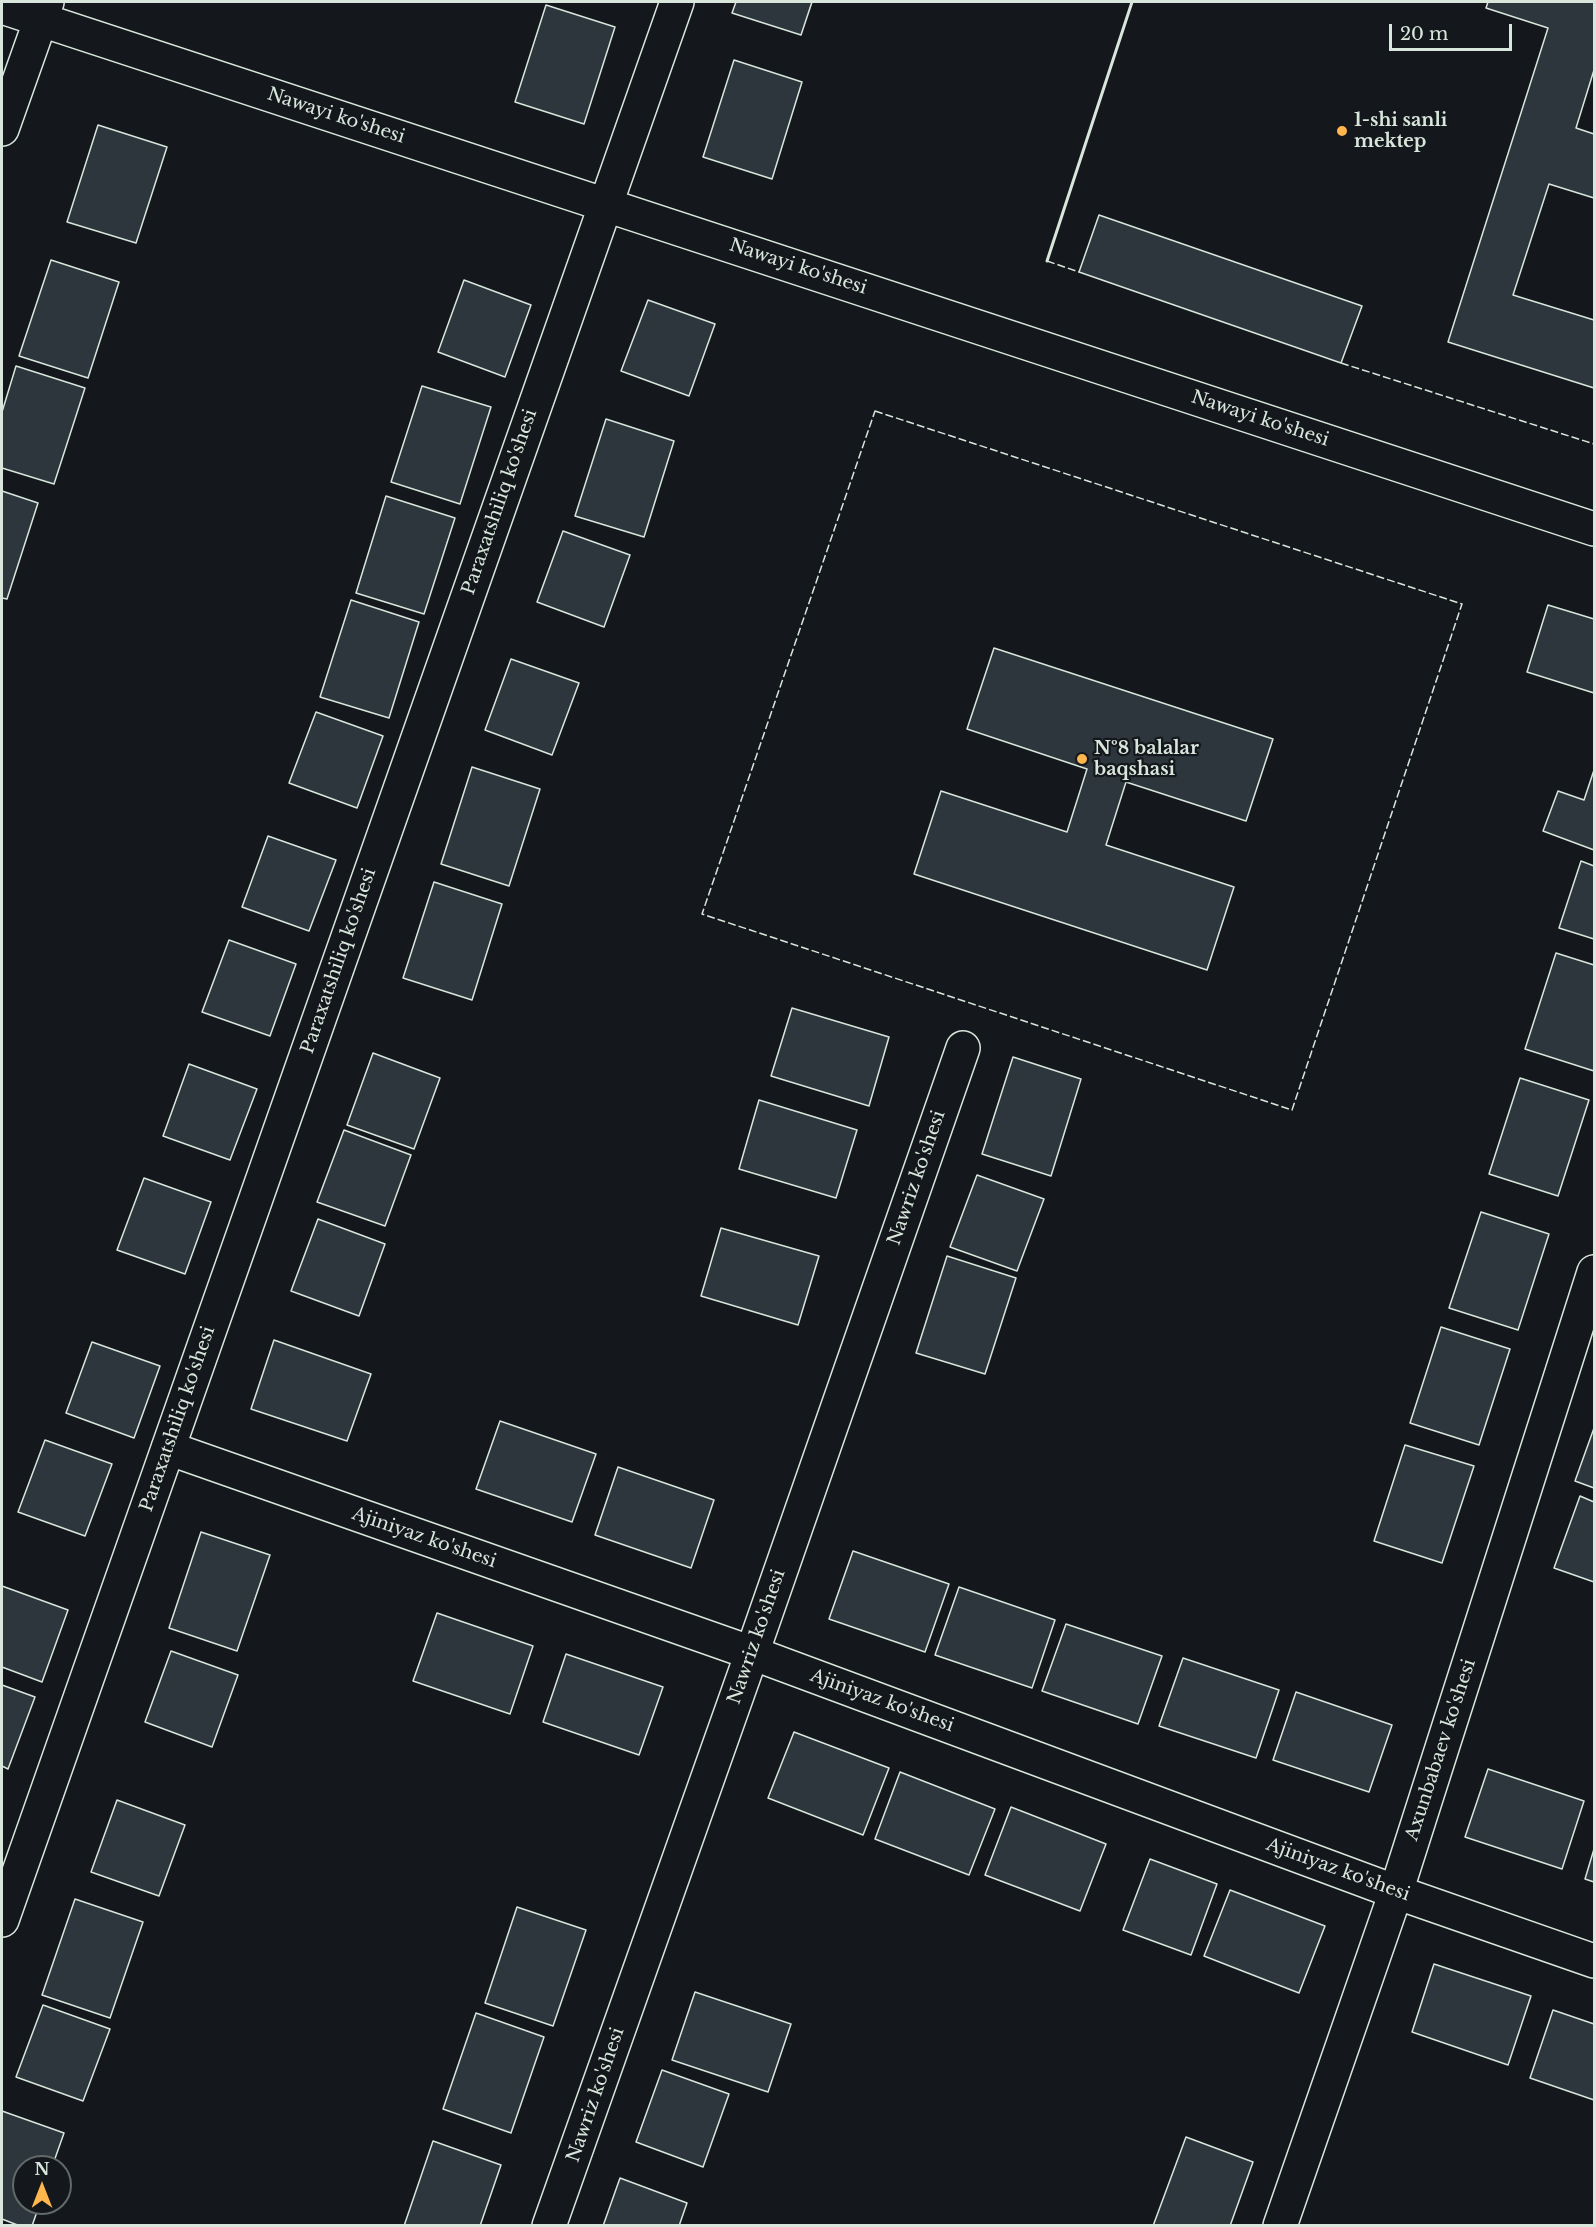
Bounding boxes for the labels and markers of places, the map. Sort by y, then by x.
place label: 1-shi sanli mektep [1354,110,1447,152]
marker: 1-shi sanli mektep [1335,124,1349,138]
place label: №8 balalar baqshasi [1094,738,1199,780]
marker: №8 balalar baqshasi [1075,752,1089,766]

